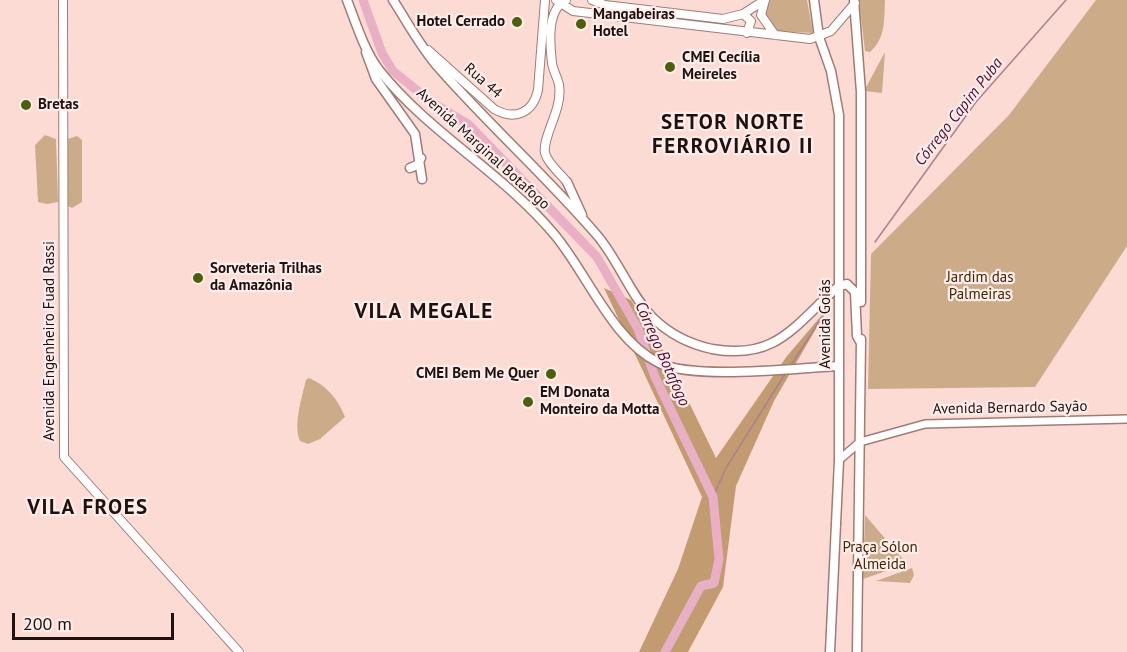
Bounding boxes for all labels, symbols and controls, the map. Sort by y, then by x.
place label: Mangabeiras Hotel [593,6,675,41]
place label: Hotel Cerrado [417,13,505,31]
marker: Hotel Cerrado [510,15,524,29]
marker: Mangabeiras Hotel [574,17,588,31]
place label: CMEI Cecília Meireles [682,49,760,84]
water label: Córrego Capim Puba [911,54,1007,170]
street label: Rua 44 [460,60,506,102]
marker: CMEI Cecília Meireles [663,60,677,74]
street label: Avenida Marginal Botafogo [413,84,553,214]
place label: Bretas [38,96,79,114]
marker: Bretas [19,98,33,112]
district label: SETOR NORTE FERROVIÁRIO II [652,110,814,160]
street label: Avenida Engenheiro Fuad Rassi [41,241,59,441]
place label: Sorveteria Trilhas da Amazônia [210,260,322,295]
park label: Jardim das Palmeiras [946,269,1014,304]
marker: Sorveteria Trilhas da Amazônia [191,271,205,285]
street label: Avenida Goiás [817,279,835,369]
district label: VILA MEGALE [354,299,494,325]
water label: Córrego Botafogo [630,299,694,409]
place label: CMEI Bem Me Quer [416,365,539,383]
marker: CMEI Bem Me Quer [544,367,558,381]
place label: EM Donata Monteiro da Motta [540,384,659,419]
marker: EM Donata Monteiro da Motta [521,395,535,409]
street label: Avenida Bernardo Sayão [932,398,1088,418]
district label: VILA FROES [27,495,149,521]
park label: Praça Sólon Almeida [842,539,918,574]
scale bar [15,601,177,639]
text: 200 m [23,612,72,635]

